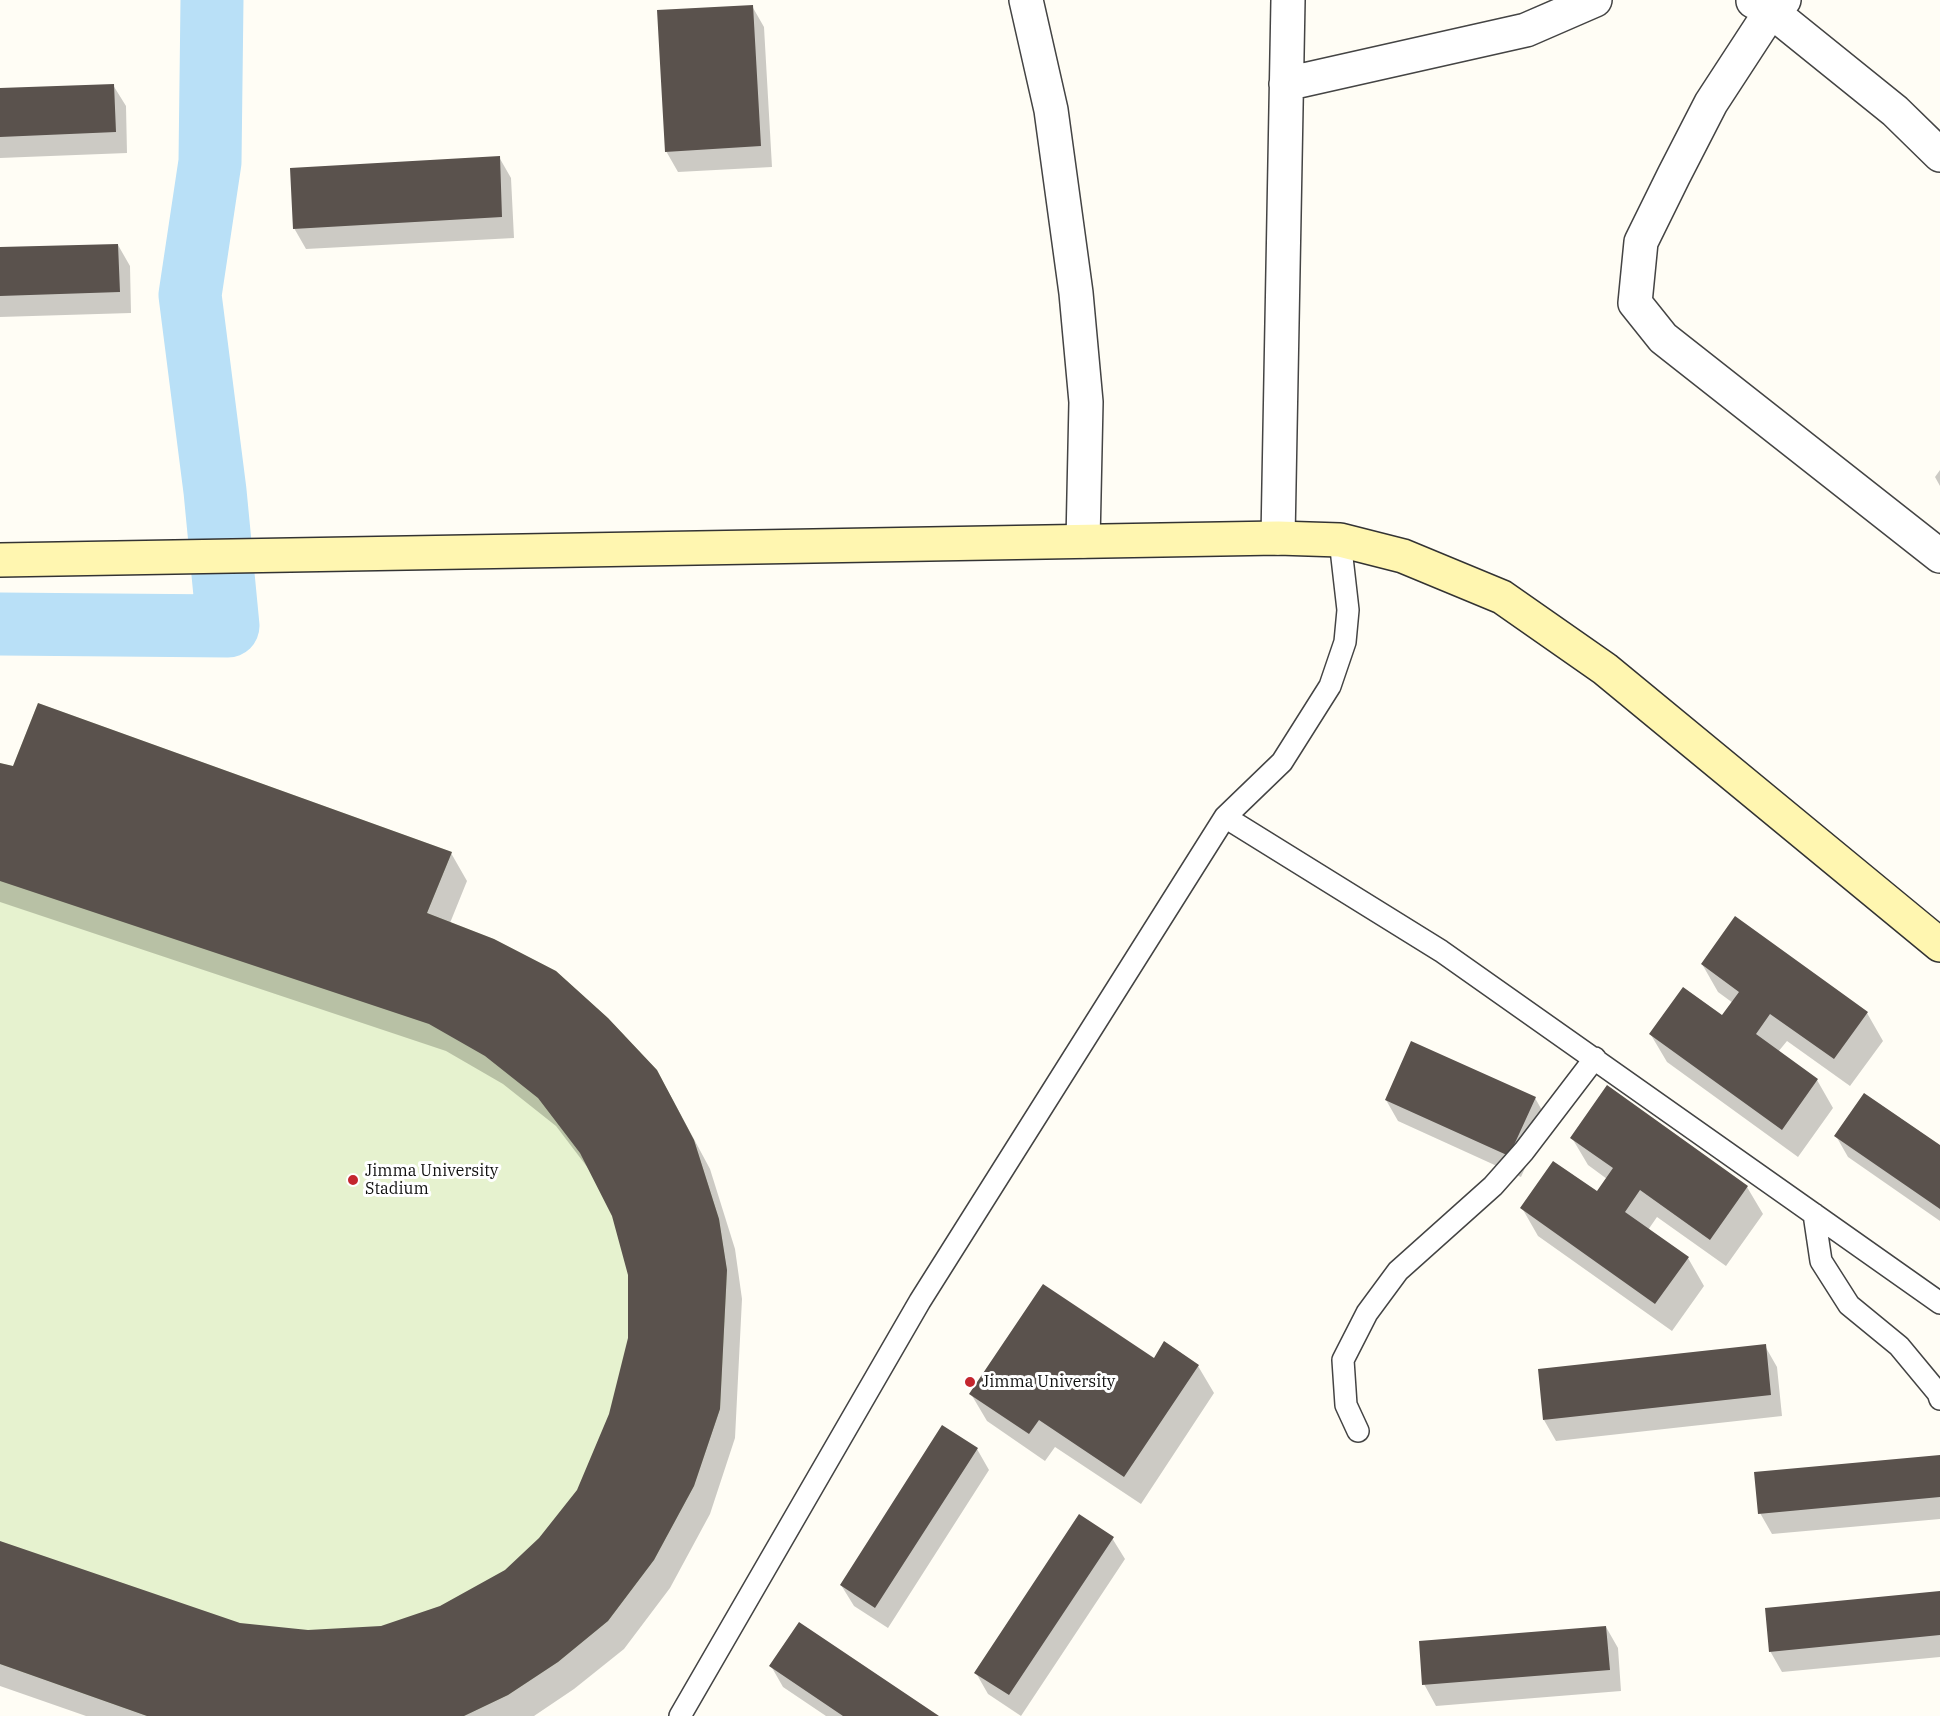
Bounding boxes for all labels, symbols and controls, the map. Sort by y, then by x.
place label: Jimma University Stadium [365,1161,498,1199]
marker: Jimma University Stadium [346,1173,360,1187]
place label: Jimma University [982,1372,1115,1392]
marker: Jimma University [963,1375,977,1389]

